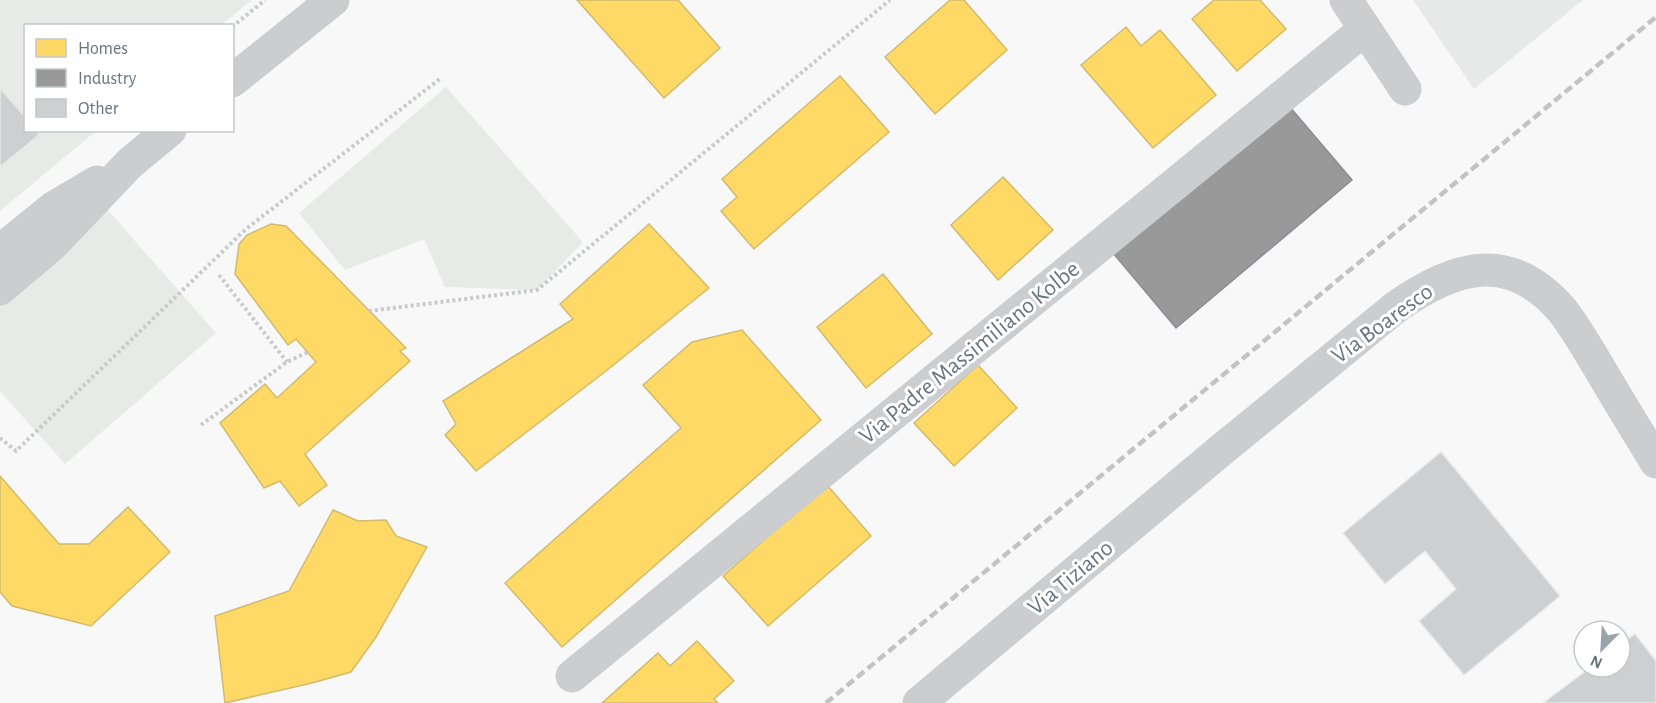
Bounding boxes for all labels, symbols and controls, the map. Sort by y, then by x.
legend [24,24,234,132]
text: Homes [78,40,128,58]
text: Industry [78,70,137,88]
text: Other [78,100,119,118]
street label: Via Padre Massimiliano Kolbe [855,257,1084,449]
street label: Via Boaresco [1328,279,1438,368]
street label: Via Tiziano [1024,536,1118,620]
north arrow [1572,619,1632,679]
text: N [1588,652,1605,671]

